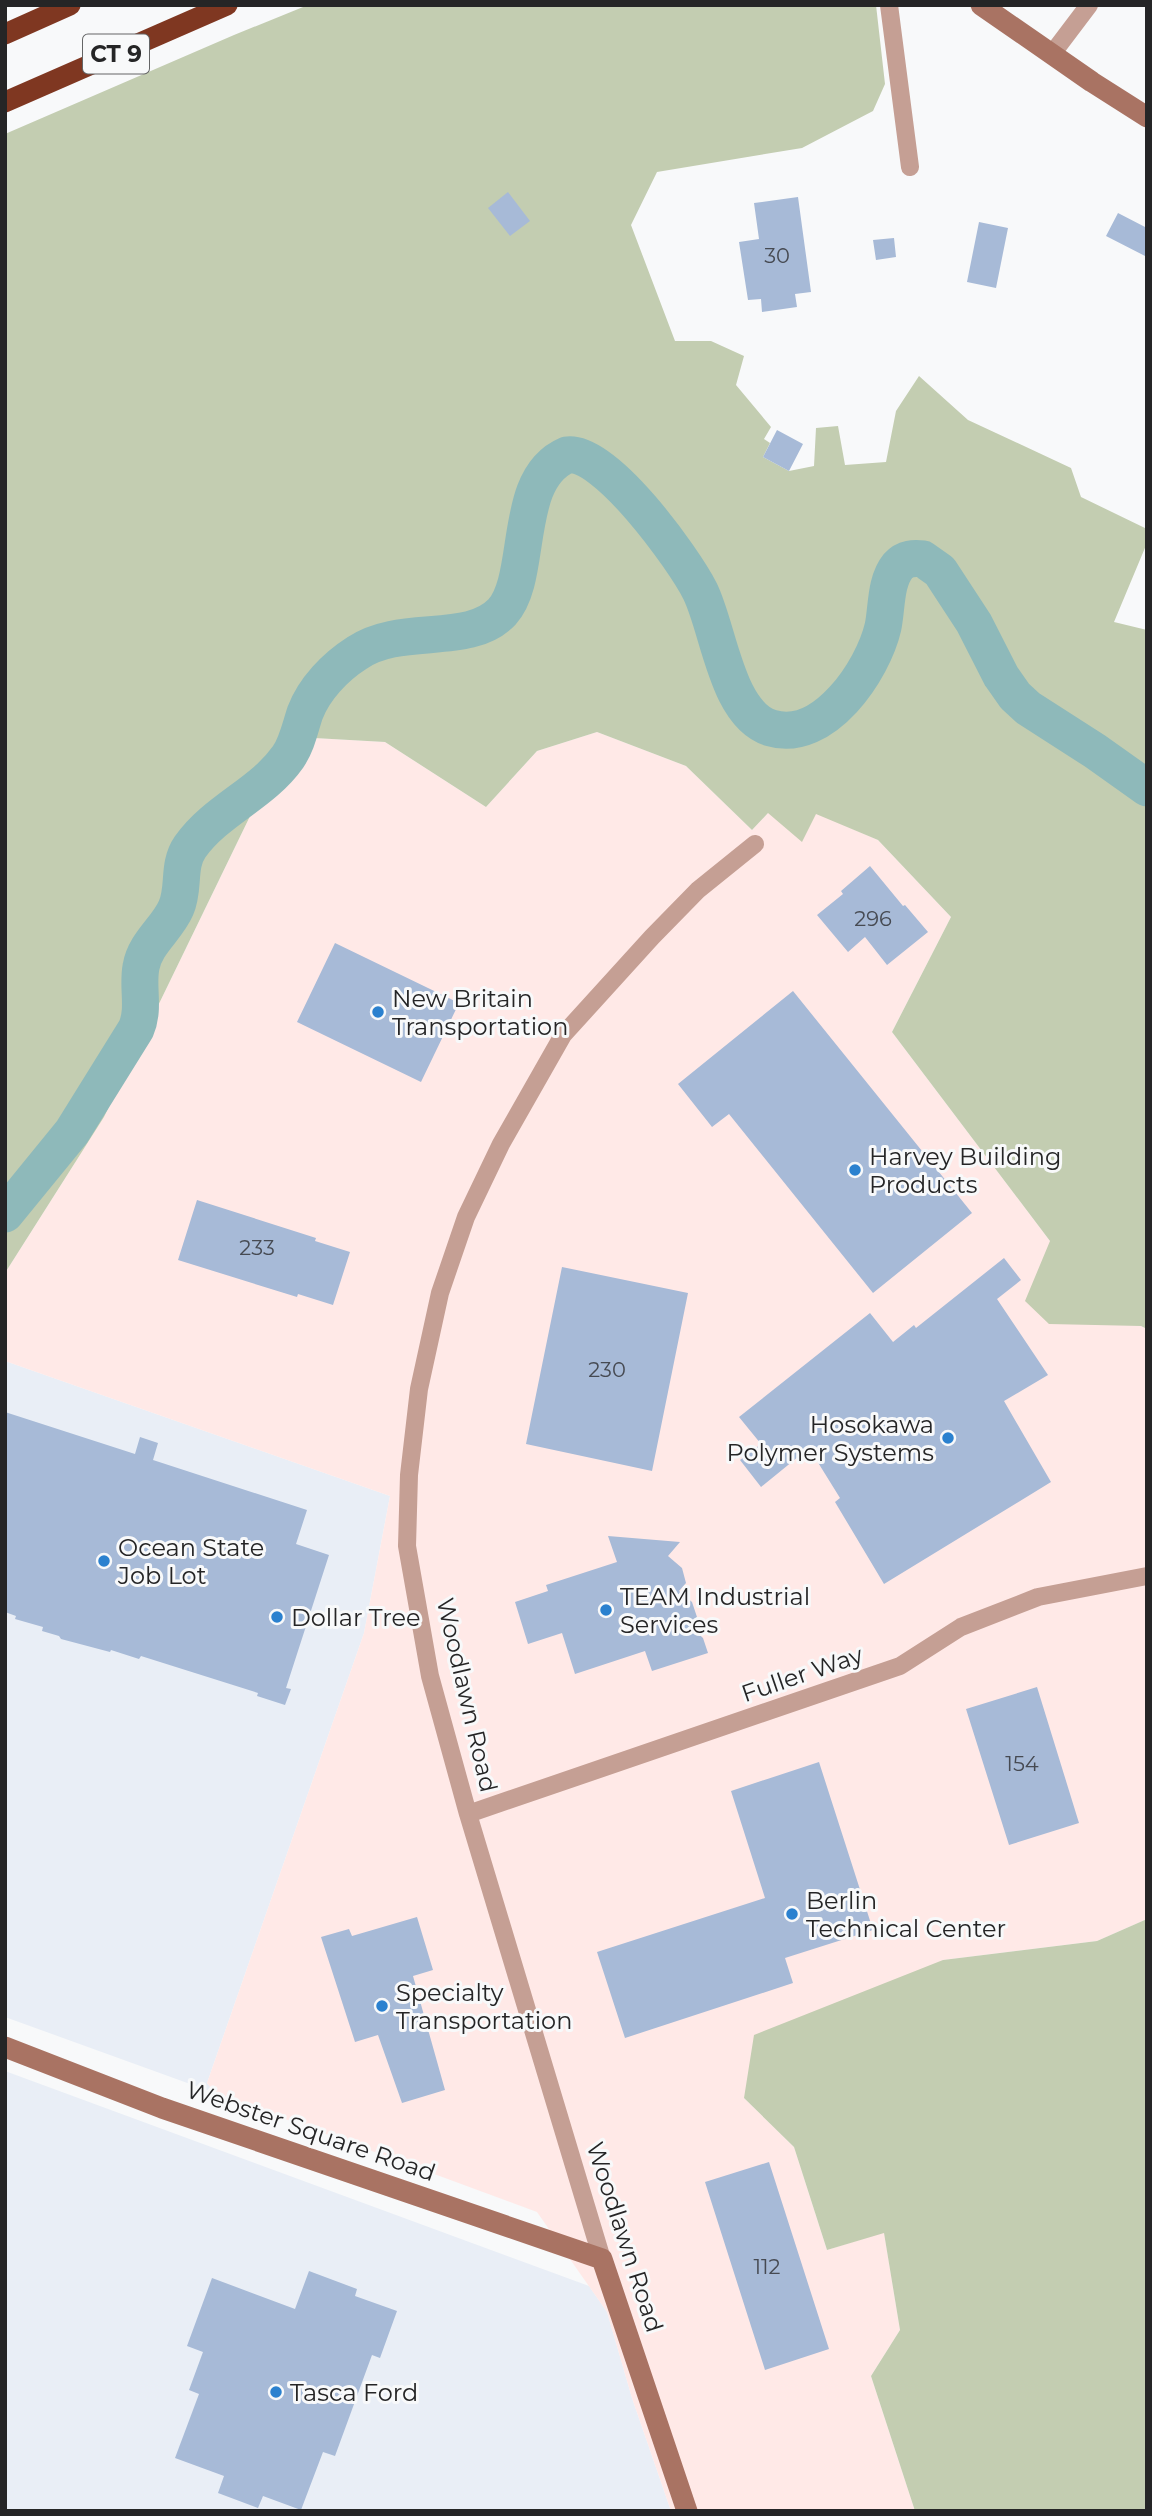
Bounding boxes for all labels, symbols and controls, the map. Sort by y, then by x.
road number: CT 9 [83,34,149,74]
house number: 30 [764,243,790,268]
house number: 296 [854,906,892,931]
place label: New Britain Transportation [392,984,568,1041]
marker: New Britain Transportation [370,1004,386,1020]
place label: Harvey Building Products [869,1142,1061,1199]
marker: Harvey Building Products [847,1162,863,1178]
house number: 233 [239,1235,275,1260]
house number: 230 [588,1357,626,1382]
place label: Hosokawa Polymer Systems [727,1410,934,1467]
marker: Hosokawa Polymer Systems [940,1430,956,1446]
place label: Ocean State Job Lot [117,1533,264,1590]
marker: Ocean State Job Lot [96,1553,112,1569]
place label: TEAM Industrial Services [620,1582,810,1639]
street label: Woodlawn Road [431,1595,503,1795]
marker: TEAM Industrial Services [598,1602,614,1618]
place label: Dollar Tree [291,1603,421,1632]
marker: Dollar Tree [269,1609,285,1625]
street label: Fuller Way [738,1640,866,1708]
house number: 154 [1005,1751,1039,1776]
place label: Berlin Technical Center [806,1886,1006,1943]
marker: Berlin Technical Center [784,1906,800,1922]
place label: Specialty Transportation [396,1978,572,2035]
marker: Specialty Transportation [374,1998,390,2014]
street label: Webster Square Road [183,2075,439,2187]
street label: Woodlawn Road [581,2138,669,2336]
house number: 112 [753,2254,781,2279]
place label: Tasca Ford [290,2378,418,2407]
marker: Tasca Ford [268,2384,284,2400]

